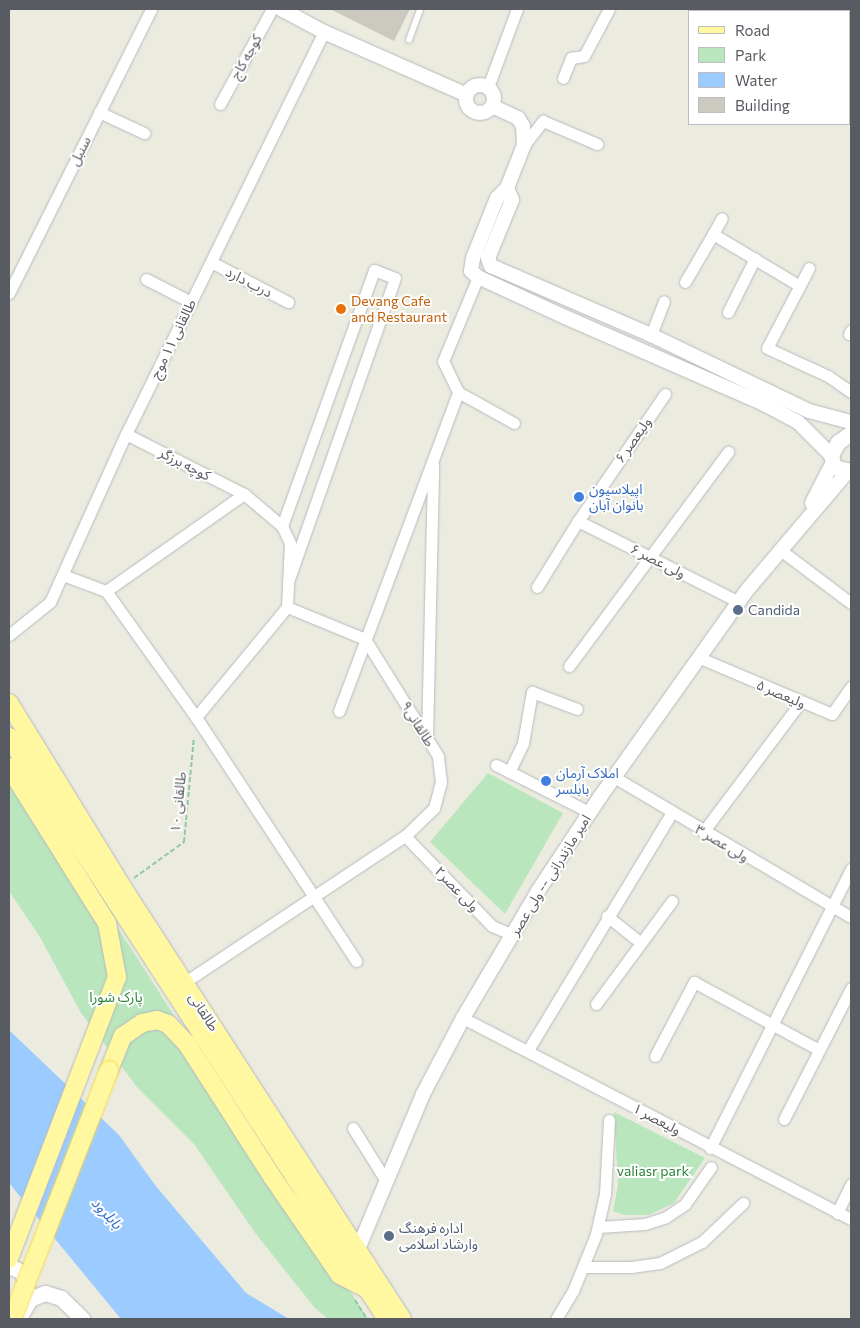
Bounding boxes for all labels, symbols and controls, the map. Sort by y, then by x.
legend [688,10,850,125]
text: Road [735,21,770,39]
street label: کوجه کاج [227,32,265,82]
text: Park [735,46,766,64]
text: Water [735,71,777,89]
text: Building [735,96,790,114]
street label: سنبل [66,133,94,169]
street label: درب دارد [223,263,275,301]
place label: Devang Cafe and Restaurant [351,293,447,326]
street label: طالقانی ۱۱ موج [146,296,200,382]
marker: Devang Cafe and Restaurant [335,303,347,315]
street label: ولیعصر ۶ [611,414,655,466]
street label: کوچه برزگر [157,444,213,484]
place label: اپیلاسیون بانوان آبان [589,481,644,514]
marker: اپیلاسیون بانوان آبان [573,491,585,503]
street label: ولی عصر ۶ [628,540,688,582]
place label: Candida [748,602,800,618]
marker: Candida [732,604,744,616]
street label: ولیعصر ۵ [754,676,808,712]
street label: طالقانی۹ [398,698,438,750]
place label: املاک آرمان بابلسر [556,765,619,798]
street label: طالقانی ۱۰ [166,771,190,833]
marker: املاک آرمان بابلسر [540,775,552,787]
street label: امیر مازندرانی -- ولی عصر [506,811,594,939]
street label: ولی عصر ۳ [692,820,752,866]
street label: ولی عصر۲ [431,863,483,915]
park label: پارک شورا [89,989,143,1005]
street label: طالقانی [185,990,223,1034]
street label: ولیعصر ۱ [630,1099,684,1139]
park label: valiasr park [617,1163,689,1179]
water label: بابلرود [88,1193,126,1233]
place label: اداره فرهنگ وارشاد اسلامی [399,1220,478,1252]
marker: اداره فرهنگ وارشاد اسلامی [383,1230,395,1242]

